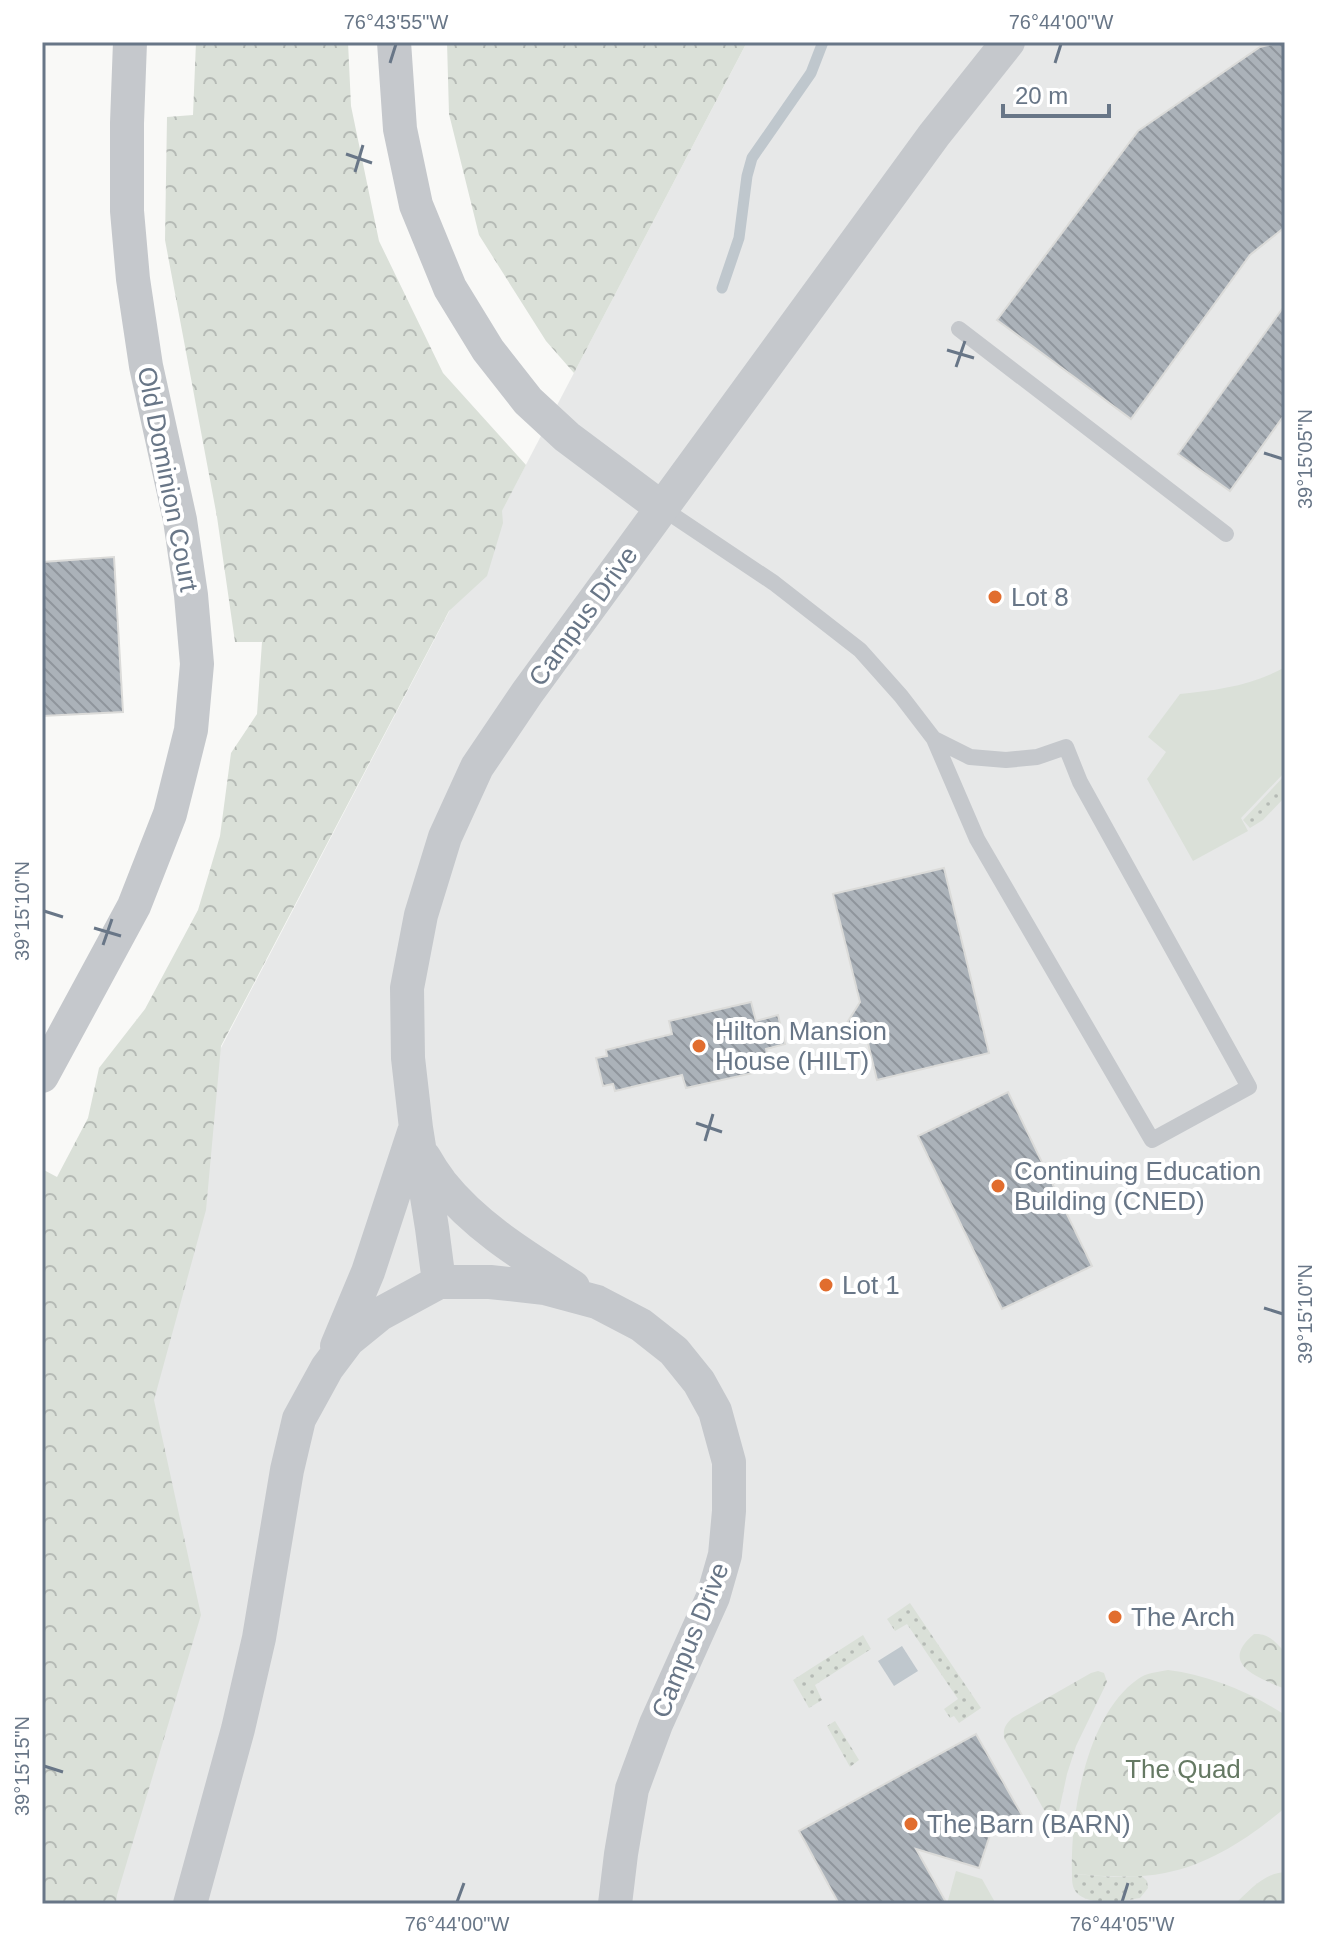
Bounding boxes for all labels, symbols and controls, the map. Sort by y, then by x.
text: 76°43'55"W [344,11,448,33]
text: 76°44'00"W [1009,11,1113,33]
scale bar [1003,68,1109,118]
text: 20 m [1015,82,1068,109]
street label: Old Dominion Court [131,364,205,595]
text: 39°15'05"N [1294,409,1316,509]
street label: Campus Drive [522,541,644,691]
place label: Lot 8 [1011,582,1069,612]
marker: Lot 8 [986,588,1004,606]
text: 39°15'10"N [11,861,33,961]
place label: Hilton Mansion House (HILT) [715,1016,887,1076]
marker: Hilton Mansion House (HILT) [690,1037,708,1055]
place label: Continuing Education Building (CNED) [1014,1156,1261,1216]
marker: Continuing Education Building (CNED) [989,1177,1007,1195]
text: 39°15'10"N [1294,1264,1316,1364]
place label: Lot 1 [842,1270,900,1300]
marker: Lot 1 [817,1276,835,1294]
street label: Campus Drive [645,1558,735,1722]
place label: The Arch [1131,1602,1235,1632]
marker: The Arch [1106,1608,1124,1626]
text: 39°15'15"N [11,1716,33,1816]
park label: The Quad [1125,1754,1241,1784]
place label: The Barn (BARN) [927,1809,1131,1839]
marker: The Barn (BARN) [902,1815,920,1833]
text: 76°44'00"W [405,1913,509,1935]
text: 76°44'05"W [1070,1913,1174,1935]

